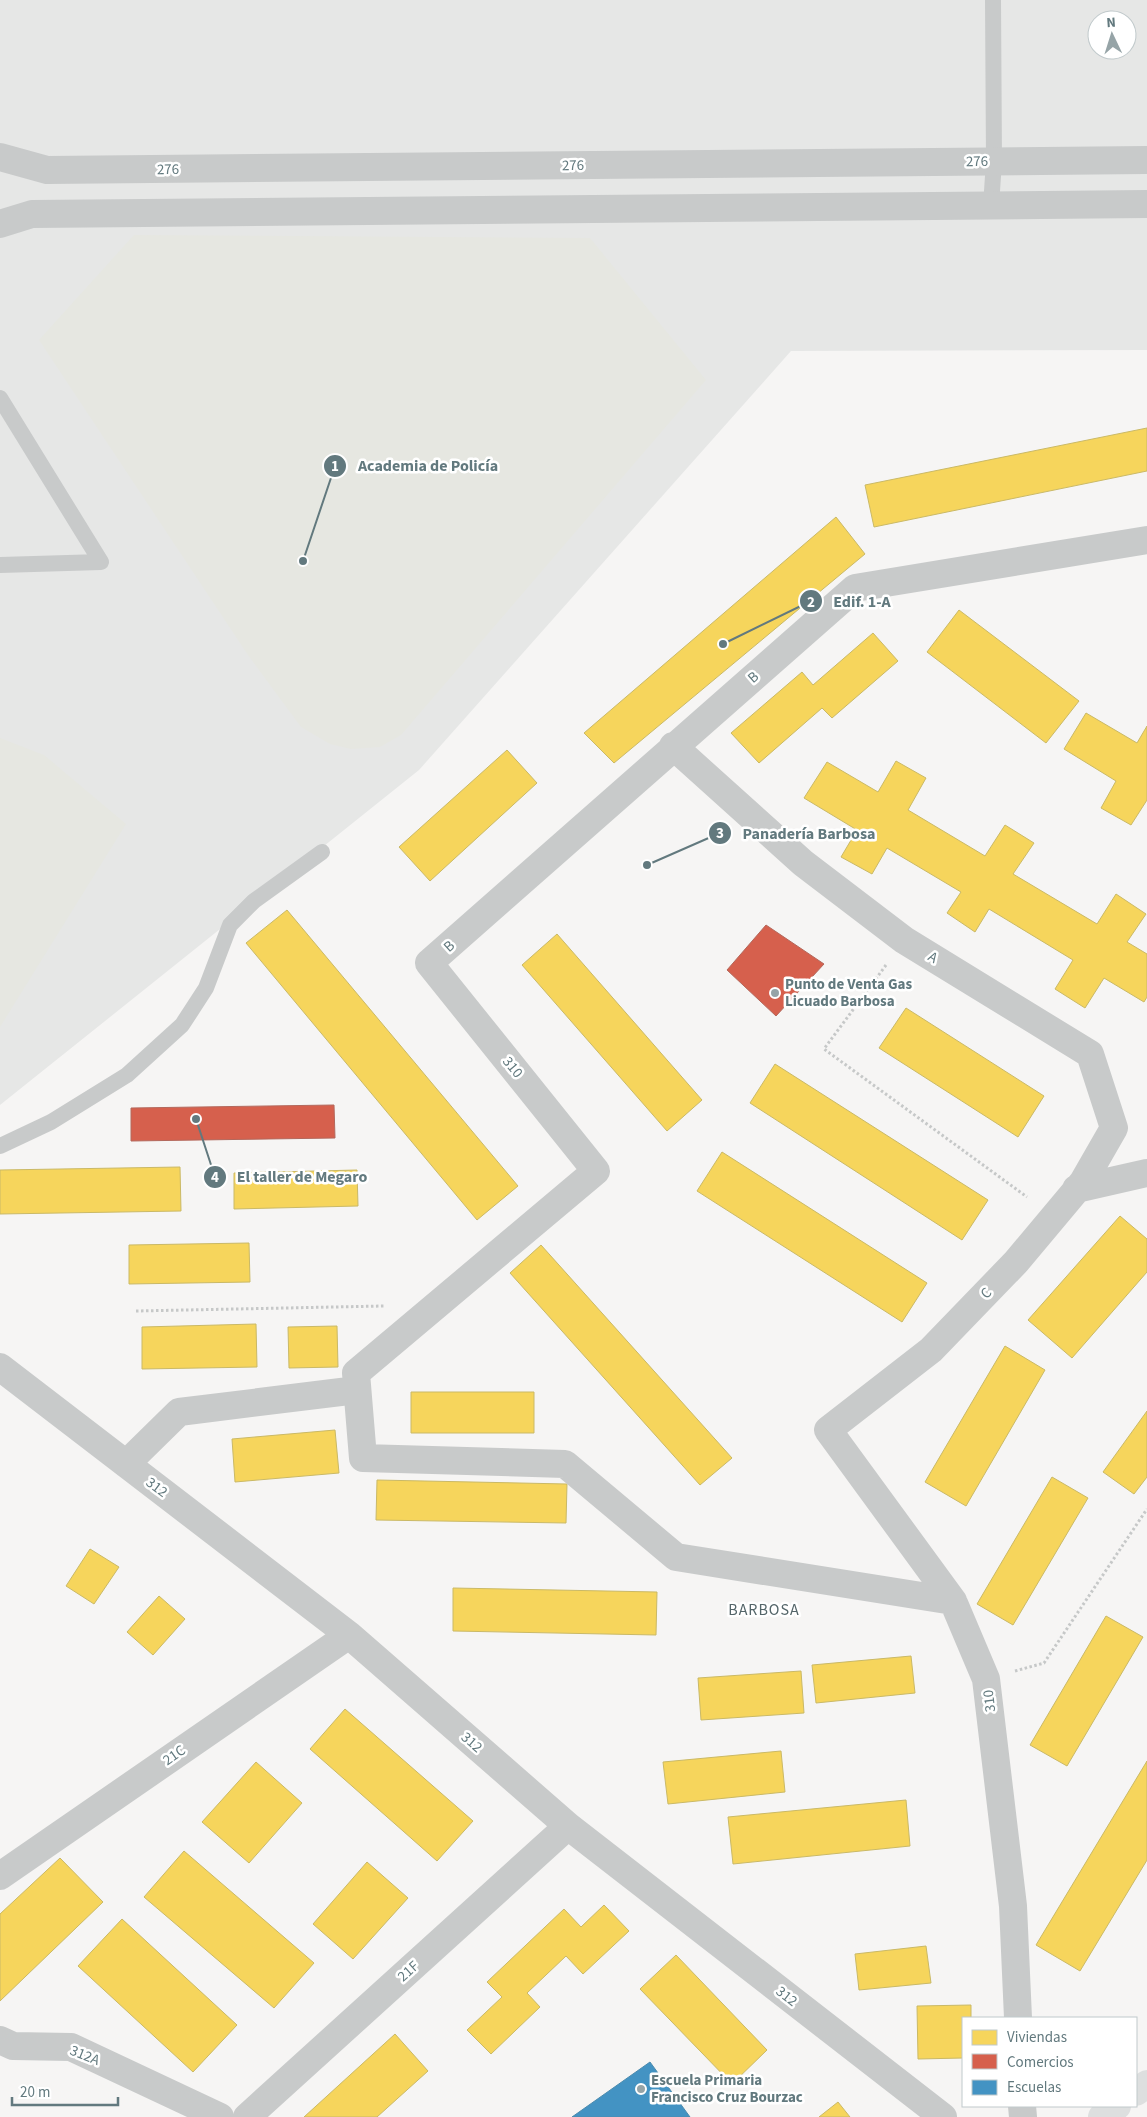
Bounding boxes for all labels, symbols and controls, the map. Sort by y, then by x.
north arrow [1087,10,1137,60]
text: N [1106,13,1117,33]
street label: 276 [966,151,988,172]
street label: 276 [562,155,584,176]
street label: 276 [157,159,179,180]
callout: Academia de Policía [323,450,508,481]
text: Academia de Policía [357,455,498,477]
text: 1 [331,456,339,477]
callout: Edif. 1-A [799,586,901,617]
text: Edif. 1-A [833,591,892,613]
text: 2 [807,592,815,613]
street label: B [743,666,764,688]
callout: Panadería Barbosa [708,818,885,849]
text: 3 [716,823,724,844]
text: Panadería Barbosa [743,823,875,845]
street label: B [439,935,460,957]
street label: A [924,946,942,969]
place label: Punto de Venta Gas Licuado Barbosa [785,974,912,1012]
marker: Punto de Venta Gas Licuado Barbosa [769,987,781,999]
street label: 310 [497,1052,528,1083]
callout: El taller de Megaro [202,1161,378,1192]
text: El taller de Megaro [237,1166,367,1188]
text: 4 [211,1167,219,1188]
street label: C [976,1283,997,1304]
street label: 312 [141,1472,172,1503]
district label: BARBOSA [728,1599,800,1621]
street label: 310 [978,1689,1001,1713]
street label: 312 [456,1727,487,1758]
street label: 21C [159,1740,190,1771]
street label: 21F [393,1956,424,1987]
street label: 312 [771,1981,802,2012]
legend [962,2017,1137,2107]
text: Viviendas [1007,2027,1067,2048]
street label: 312A [67,2040,104,2071]
text: Comercios [1007,2052,1074,2073]
place label: Escuela Primaria Francisco Cruz Bourzac [651,2070,803,2108]
scale bar [12,2074,119,2106]
text: Escuelas [1007,2077,1061,2098]
text: 20 m [20,2082,50,2103]
marker: Escuela Primaria Francisco Cruz Bourzac [635,2083,647,2095]

